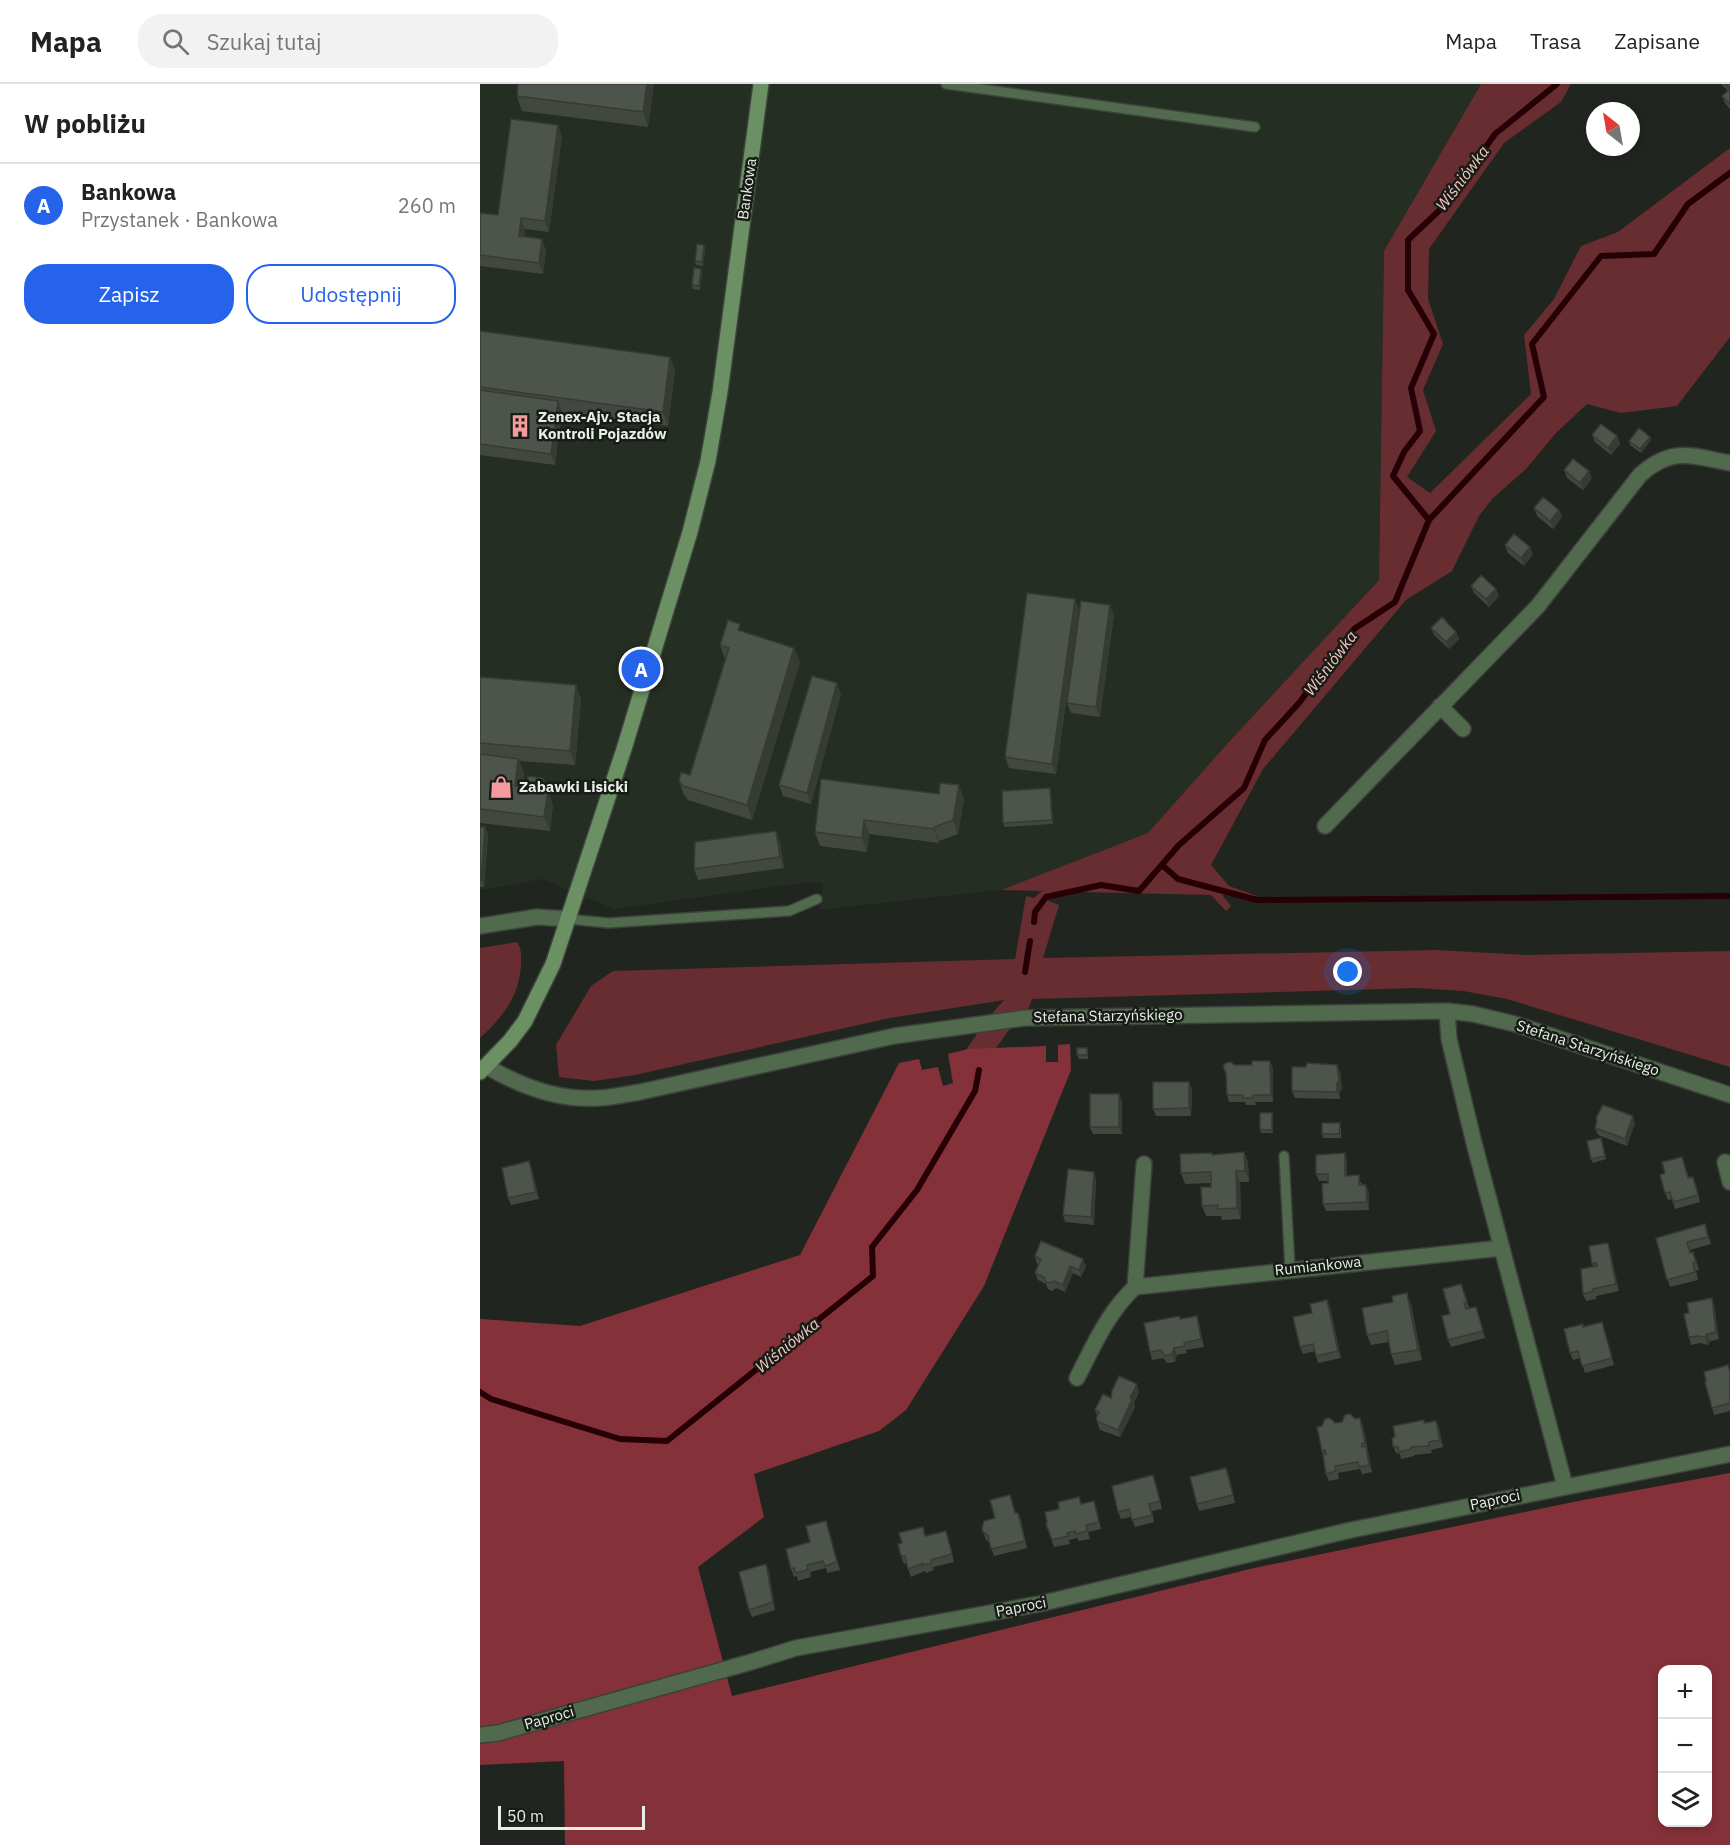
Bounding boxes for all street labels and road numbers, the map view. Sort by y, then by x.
street label: Bankowa [733,157,760,221]
street label: Stefana Starzyńskiego [1033,1005,1183,1026]
street label: Stefana Starzyńskiego [1514,1015,1662,1080]
street label: Rumiankowa [1274,1252,1362,1279]
street label: Paproci [1468,1485,1522,1514]
street label: Paproci [994,1592,1048,1621]
street label: Paproci [522,1701,576,1734]

